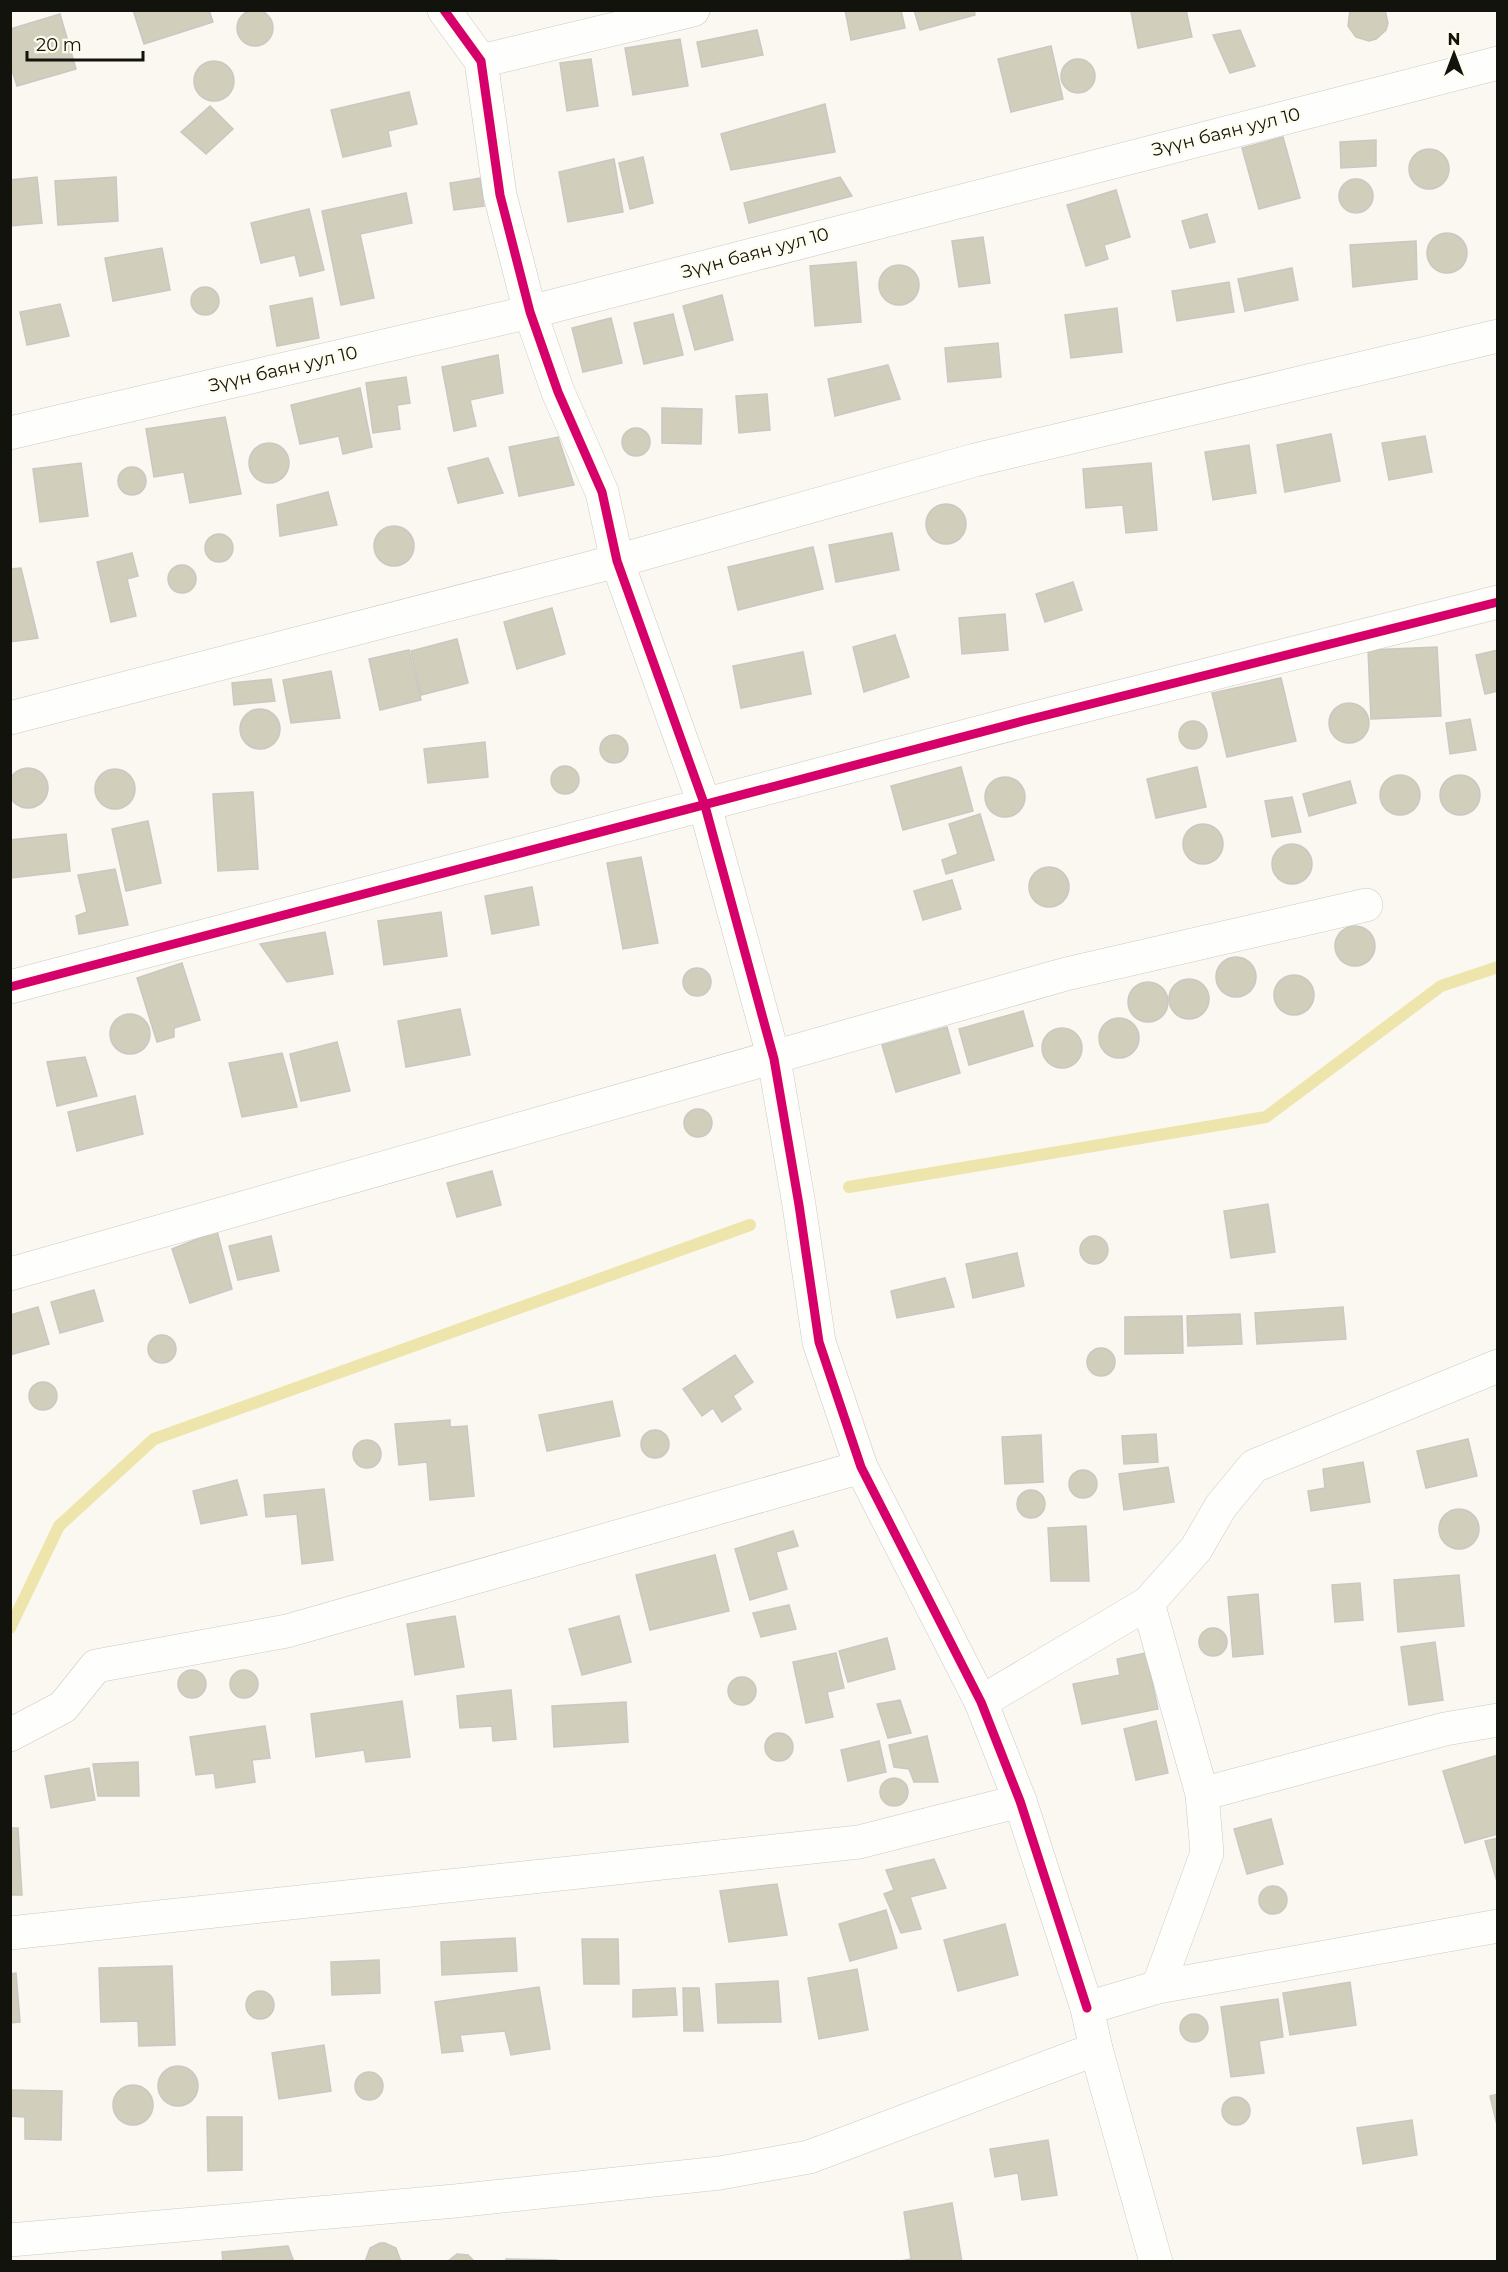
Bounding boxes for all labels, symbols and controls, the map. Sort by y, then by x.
scale bar [27,24,142,62]
north arrow [1424,24,1484,84]
text: N [1448,30,1460,49]
text: 20 m [36,34,82,56]
street label: Зүүн баян уул 10 [1149,103,1303,161]
street label: Зүүн баян уул 10 [679,223,831,283]
street label: Зүүн баян уул 10 [206,341,360,397]

